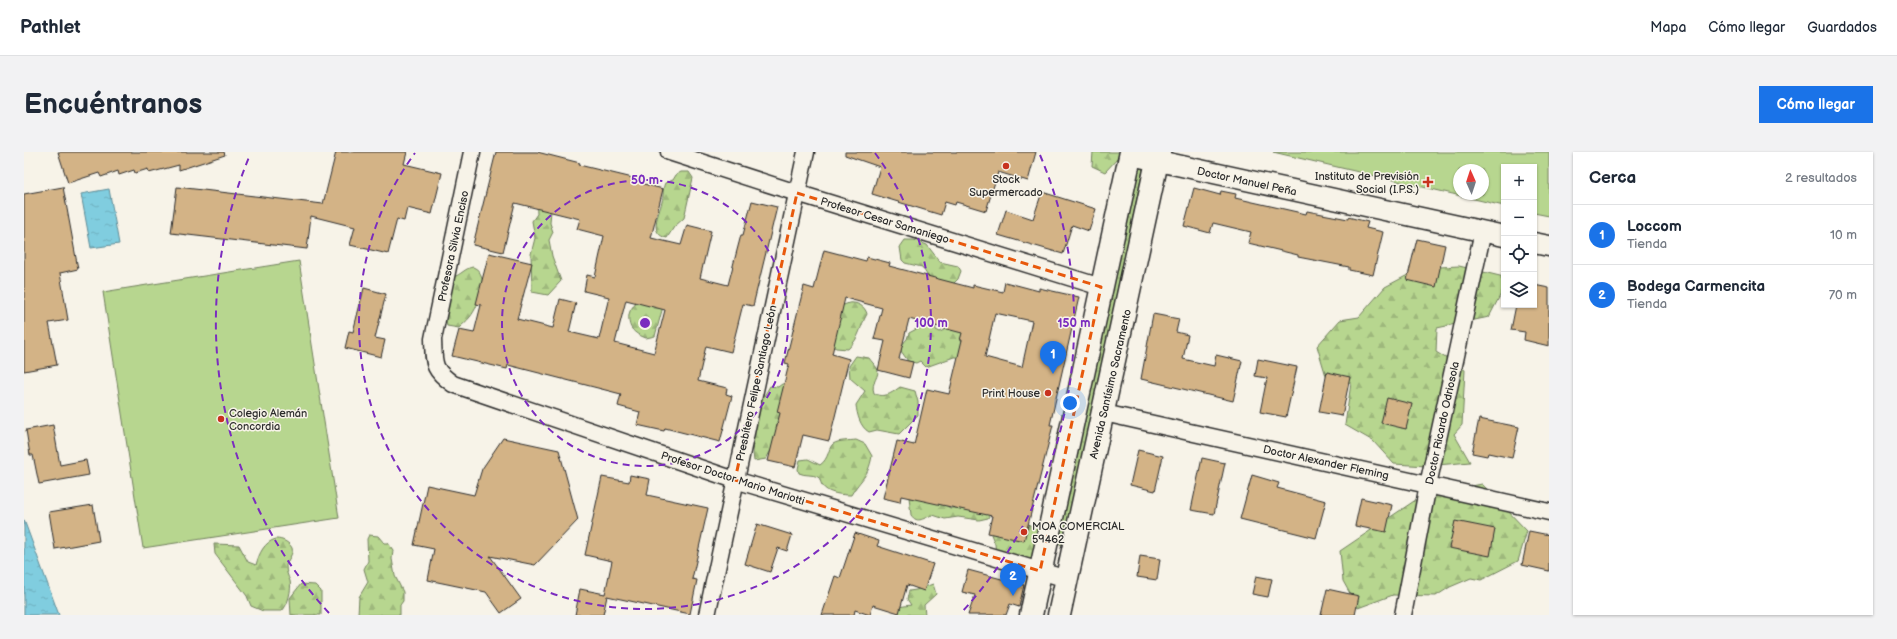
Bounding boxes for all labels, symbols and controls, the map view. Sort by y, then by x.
text: Pathlet [20,16,81,39]
text: Mapa [1650,19,1686,36]
text: Cómo llegar [1708,19,1785,36]
text: Guardados [1807,19,1877,36]
button: Cómo llegar [1759,86,1873,123]
text: Encuéntranos [24,88,202,121]
marker: Stock Supermercado [1001,161,1011,171]
north arrow [1453,164,1489,200]
map controls [1501,164,1537,308]
button: + [1501,164,1537,200]
street label: Doctor Manuel Peña [1196,165,1298,198]
text: Cerca [1589,168,1636,188]
place label: Instituto de Previsión Social (I.P.S.) [1315,170,1419,196]
text: 2 resultados [1785,170,1857,186]
text: 50 m [631,173,659,188]
place label: Stock Supermercado [969,173,1043,199]
marker: Instituto de Previsión Social (I.P.S.) [1422,176,1434,188]
street label: Profesora Silvia Enciso [435,189,472,303]
street label: Profesor Cesar Samaniego [819,195,951,246]
button: − [1501,200,1537,236]
text: Loccom [1627,217,1682,236]
text: 1 [1599,227,1605,243]
text: 10 m [1830,227,1857,243]
button: locate [1501,236,1537,272]
text: Tienda [1627,236,1667,252]
button: layers [1501,272,1537,308]
text: Bodega Carmencita [1627,277,1765,296]
text: 2 [1598,287,1606,303]
text: 70 m [1829,287,1857,303]
text: Tienda [1627,296,1667,312]
street label: Presbítero Felipe Santiago León [734,304,779,462]
street label: Avenida Santísimo Sacramento [1087,308,1134,460]
centre of rings [638,316,652,330]
text: 100 m [914,316,948,331]
text: 150 m [1058,316,1090,331]
pin: 1 [1040,341,1066,374]
street label: Doctor Ricardo Odriosola [1423,360,1462,486]
place label: Print House [982,387,1040,400]
marker: Print House [1043,388,1053,398]
your location [1060,393,1080,413]
place label: Colegio Alemán Concordia [229,407,307,433]
marker: Colegio Alemán Concordia [216,414,226,424]
street label: Doctor Alexander Fleming [1262,443,1390,482]
street label: Profesor Doctor Mario Mariotti [659,449,806,508]
place label: MOA COMERCIAL 59462 [1032,520,1125,546]
marker: MOA COMERCIAL 59462 [1019,527,1029,537]
pin: 2 [1000,563,1026,596]

